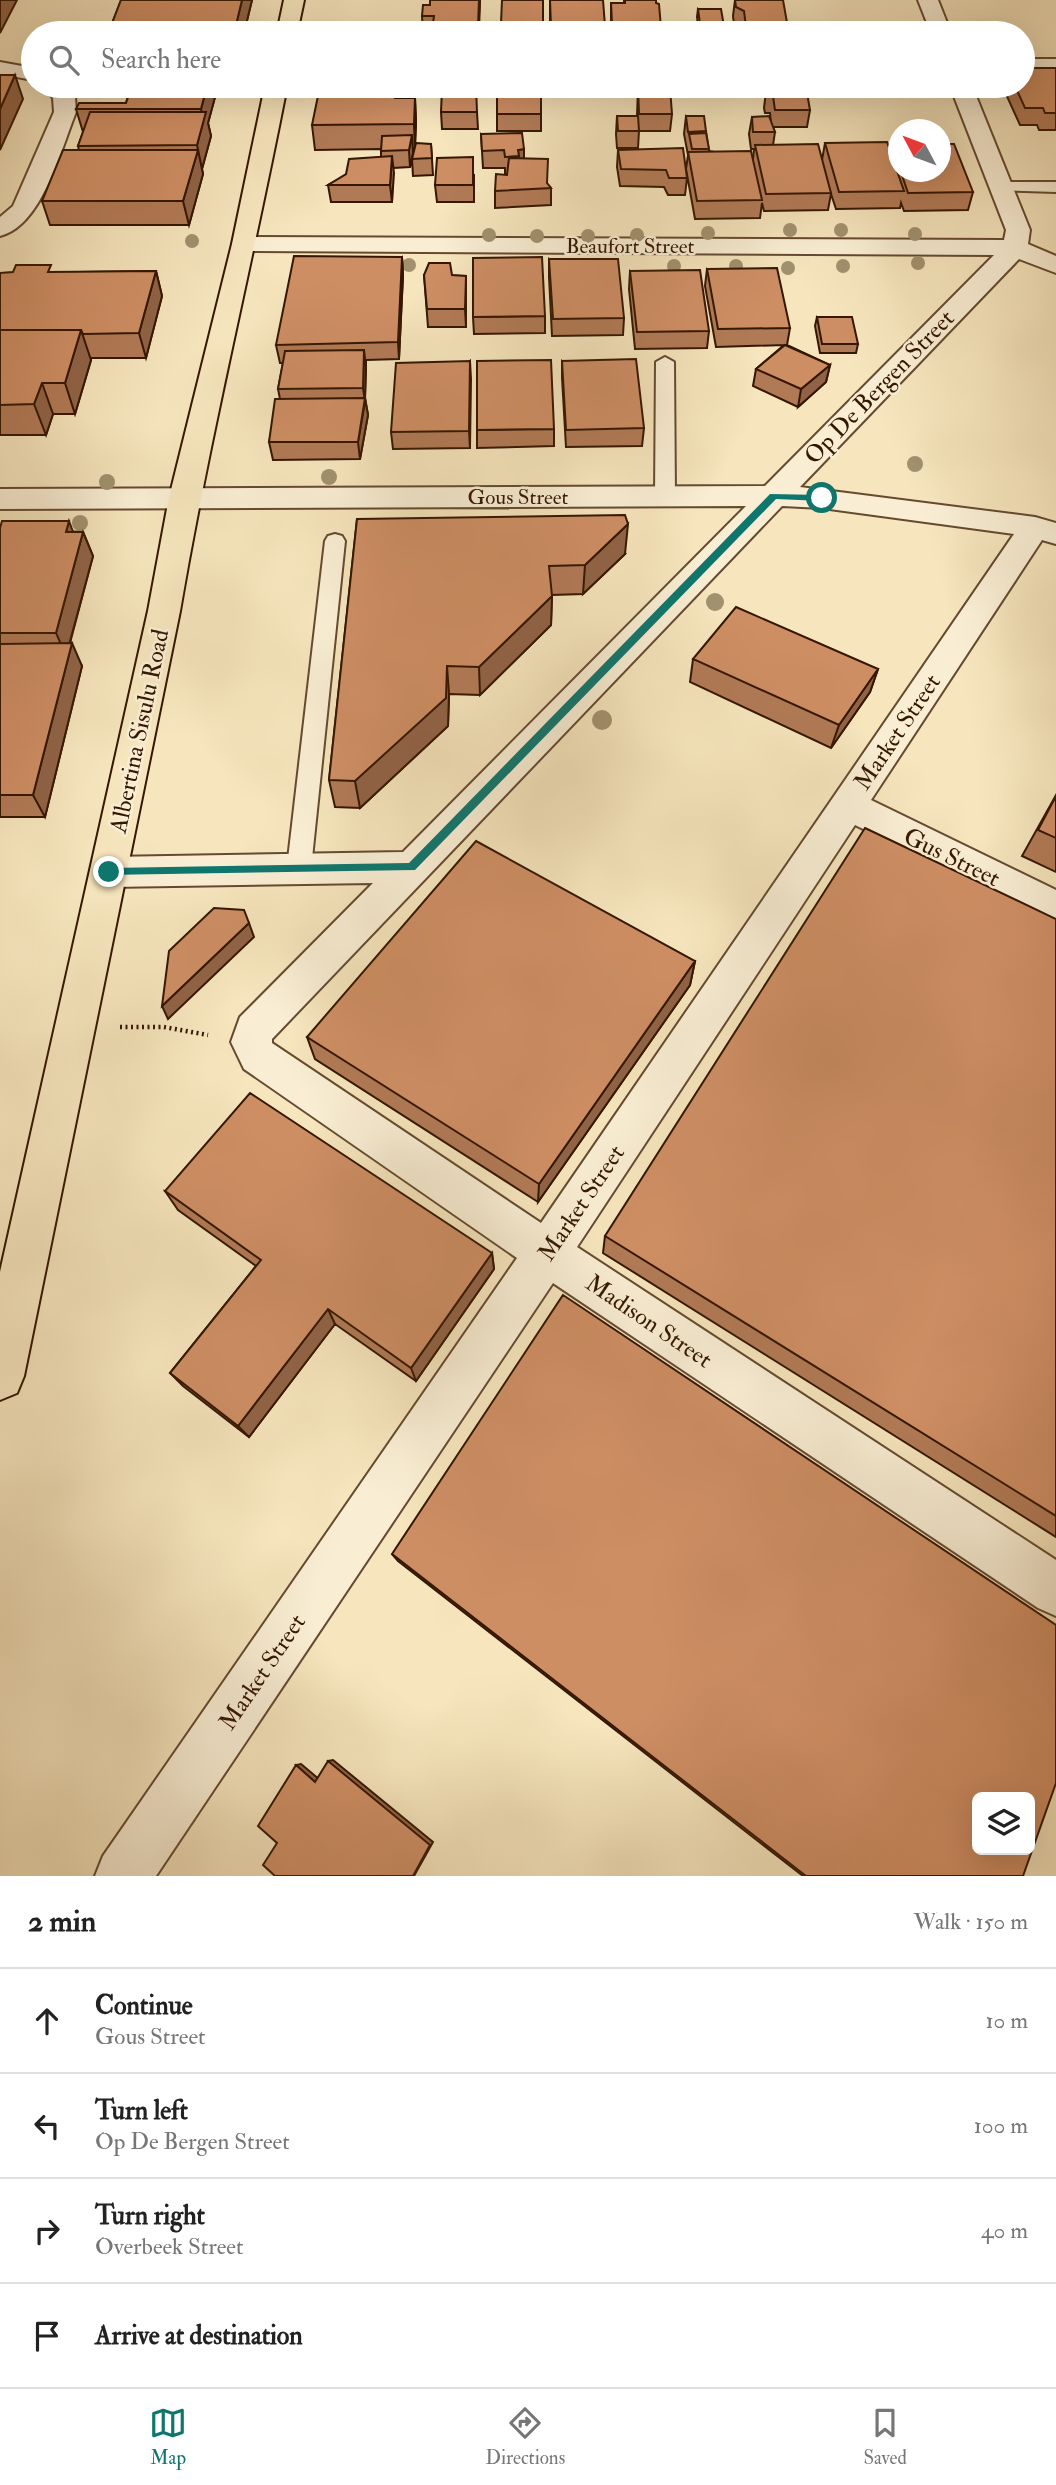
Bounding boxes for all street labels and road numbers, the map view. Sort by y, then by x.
street label: Beaufort Street [566,233,694,260]
street label: Op De Bergen Street [798,303,961,471]
street label: Gous Street [468,484,569,511]
street label: Albertina Sisulu Road [103,626,176,837]
street label: Market Street [847,668,948,796]
street label: Gus Street [898,821,1005,894]
street label: Market Street [531,1139,632,1267]
street label: Madison Street [579,1268,718,1375]
street label: Market Street [212,1608,313,1736]

